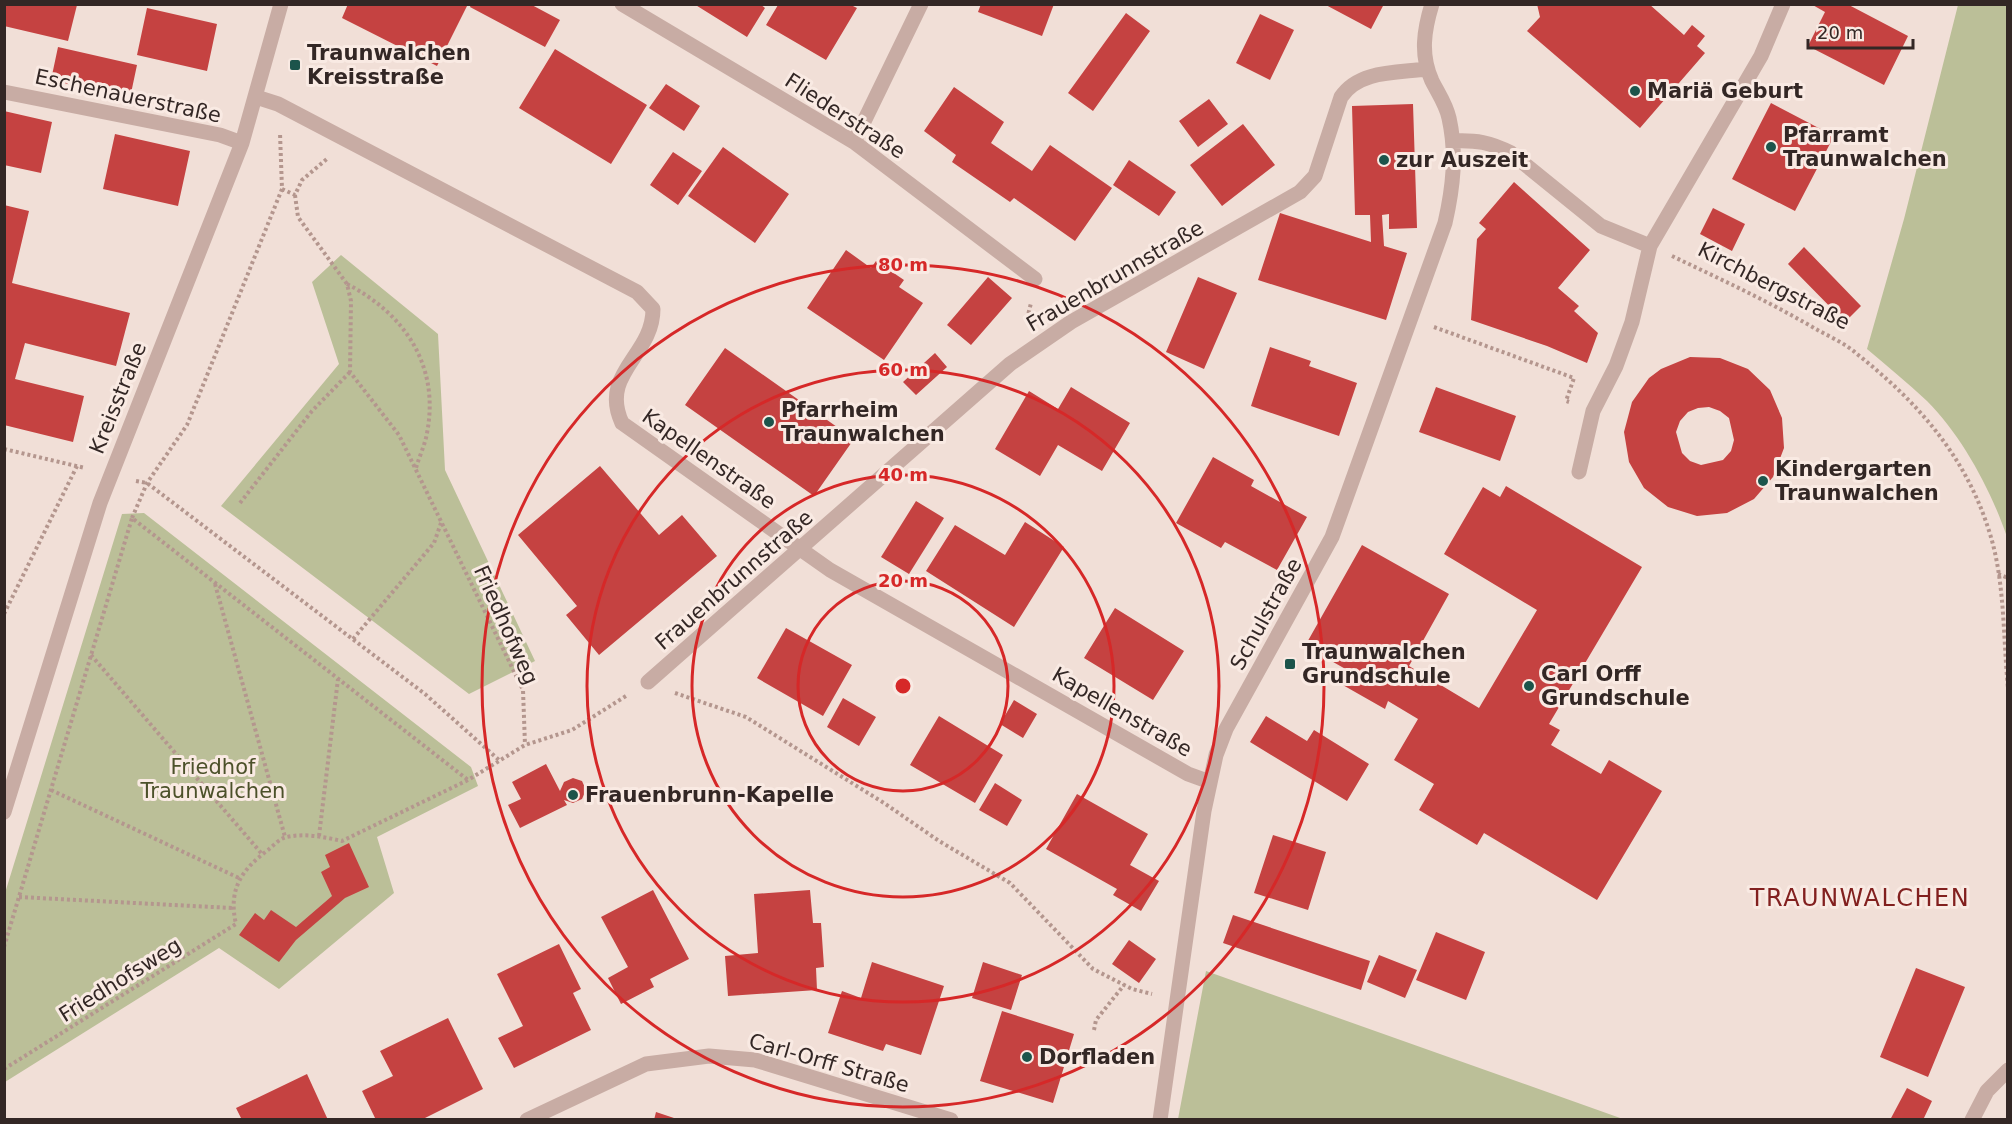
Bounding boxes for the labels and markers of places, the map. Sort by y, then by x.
place label: Traunwalchen Kreisstraße [307,41,471,89]
marker: Traunwalchen Kreisstraße [288,58,302,72]
place label: Mariä Geburt [1647,79,1803,103]
marker: Mariä Geburt [1628,84,1642,98]
place label: Pfarramt Traunwalchen [1783,123,1947,171]
marker: Pfarramt Traunwalchen [1764,140,1778,154]
place label: zur Auszeit [1396,148,1528,172]
marker: zur Auszeit [1377,153,1391,167]
place label: Pfarrheim Traunwalchen [781,398,945,446]
marker: Pfarrheim Traunwalchen [762,415,776,429]
place label: Kindergarten Traunwalchen [1775,457,1939,505]
marker: Kindergarten Traunwalchen [1756,474,1770,488]
place label: Traunwalchen Grundschule [1302,640,1466,688]
marker: Traunwalchen Grundschule [1283,657,1297,671]
place label: Carl Orff Grundschule [1541,662,1690,710]
centre of rings [893,676,913,696]
marker: Carl Orff Grundschule [1522,679,1536,693]
place label: Frauenbrunn-Kapelle [585,783,834,807]
marker: Frauenbrunn-Kapelle [566,788,580,802]
place label: Dorfladen [1039,1045,1155,1069]
marker: Dorfladen [1020,1050,1034,1064]

